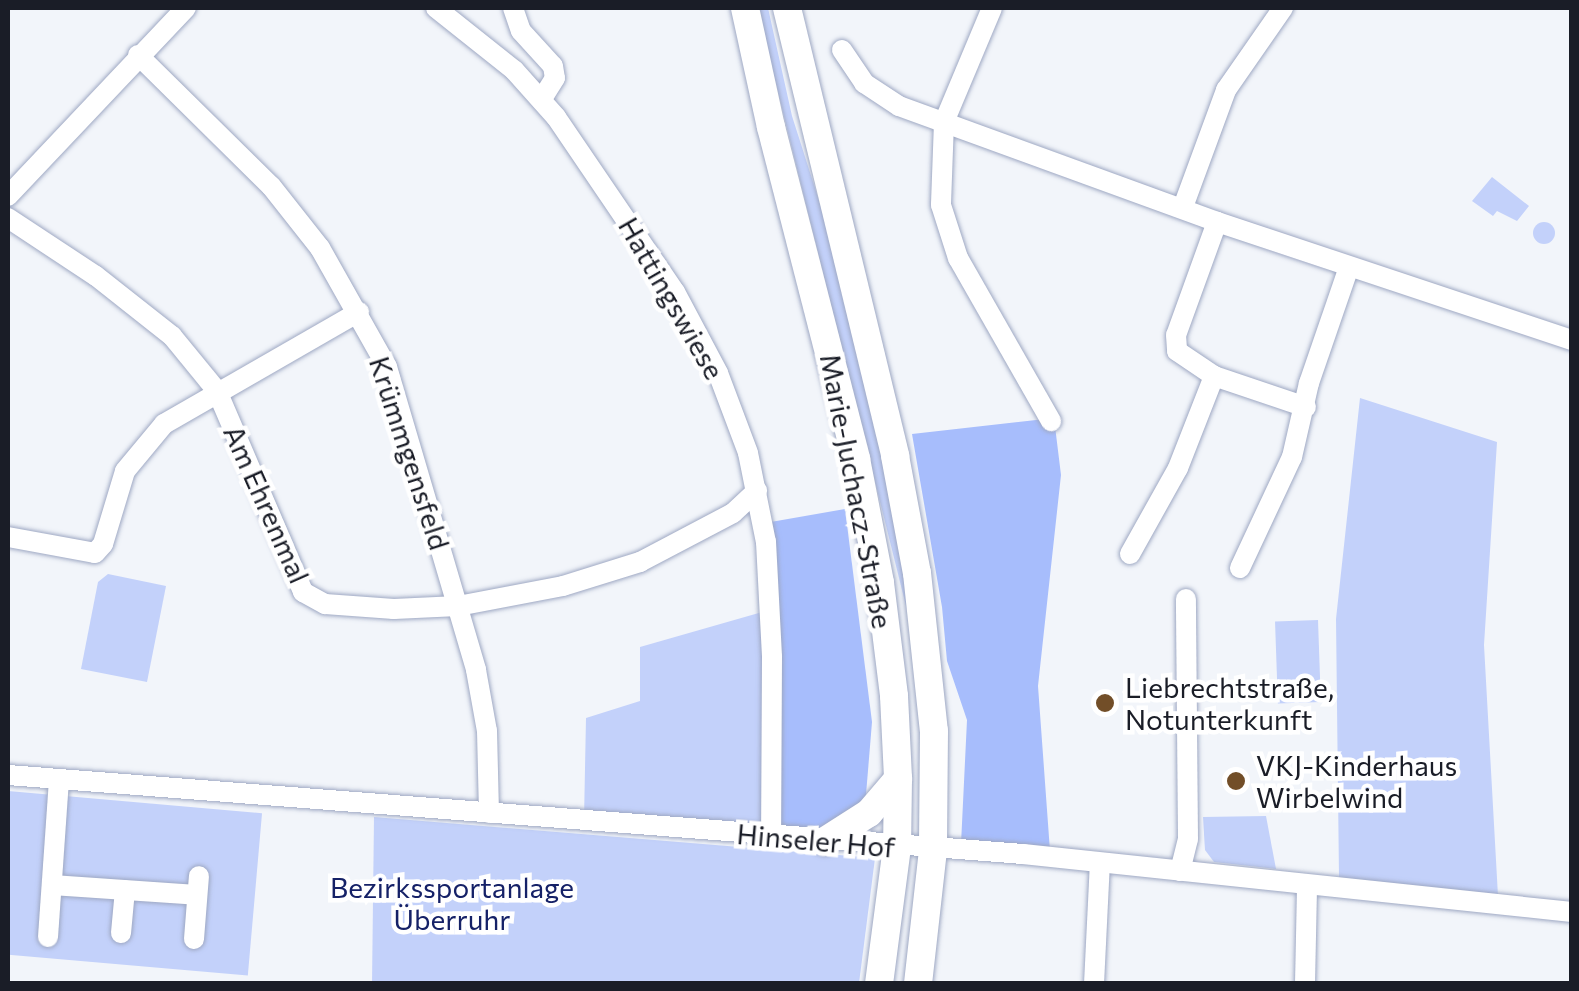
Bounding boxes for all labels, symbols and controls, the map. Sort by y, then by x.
street label: Hattingswiese [612,211,732,385]
street label: Marie-Juchacz-Straße [814,351,900,631]
street label: Krümmgensfeld [363,352,457,554]
street label: Am Ehrenmal [217,420,317,588]
place label: Liebrechtstraße, Notunterkunft [1125,670,1334,736]
marker: Liebrechtstraße, Notunterkunft [1094,692,1116,714]
place label: VKJ-Kinderhaus Wirbelwind [1256,748,1457,814]
marker: VKJ-Kinderhaus Wirbelwind [1225,770,1247,792]
street label: Hinseler Hof [735,816,897,864]
park label: Bezirkssportanlage Überruhr [330,870,574,936]

